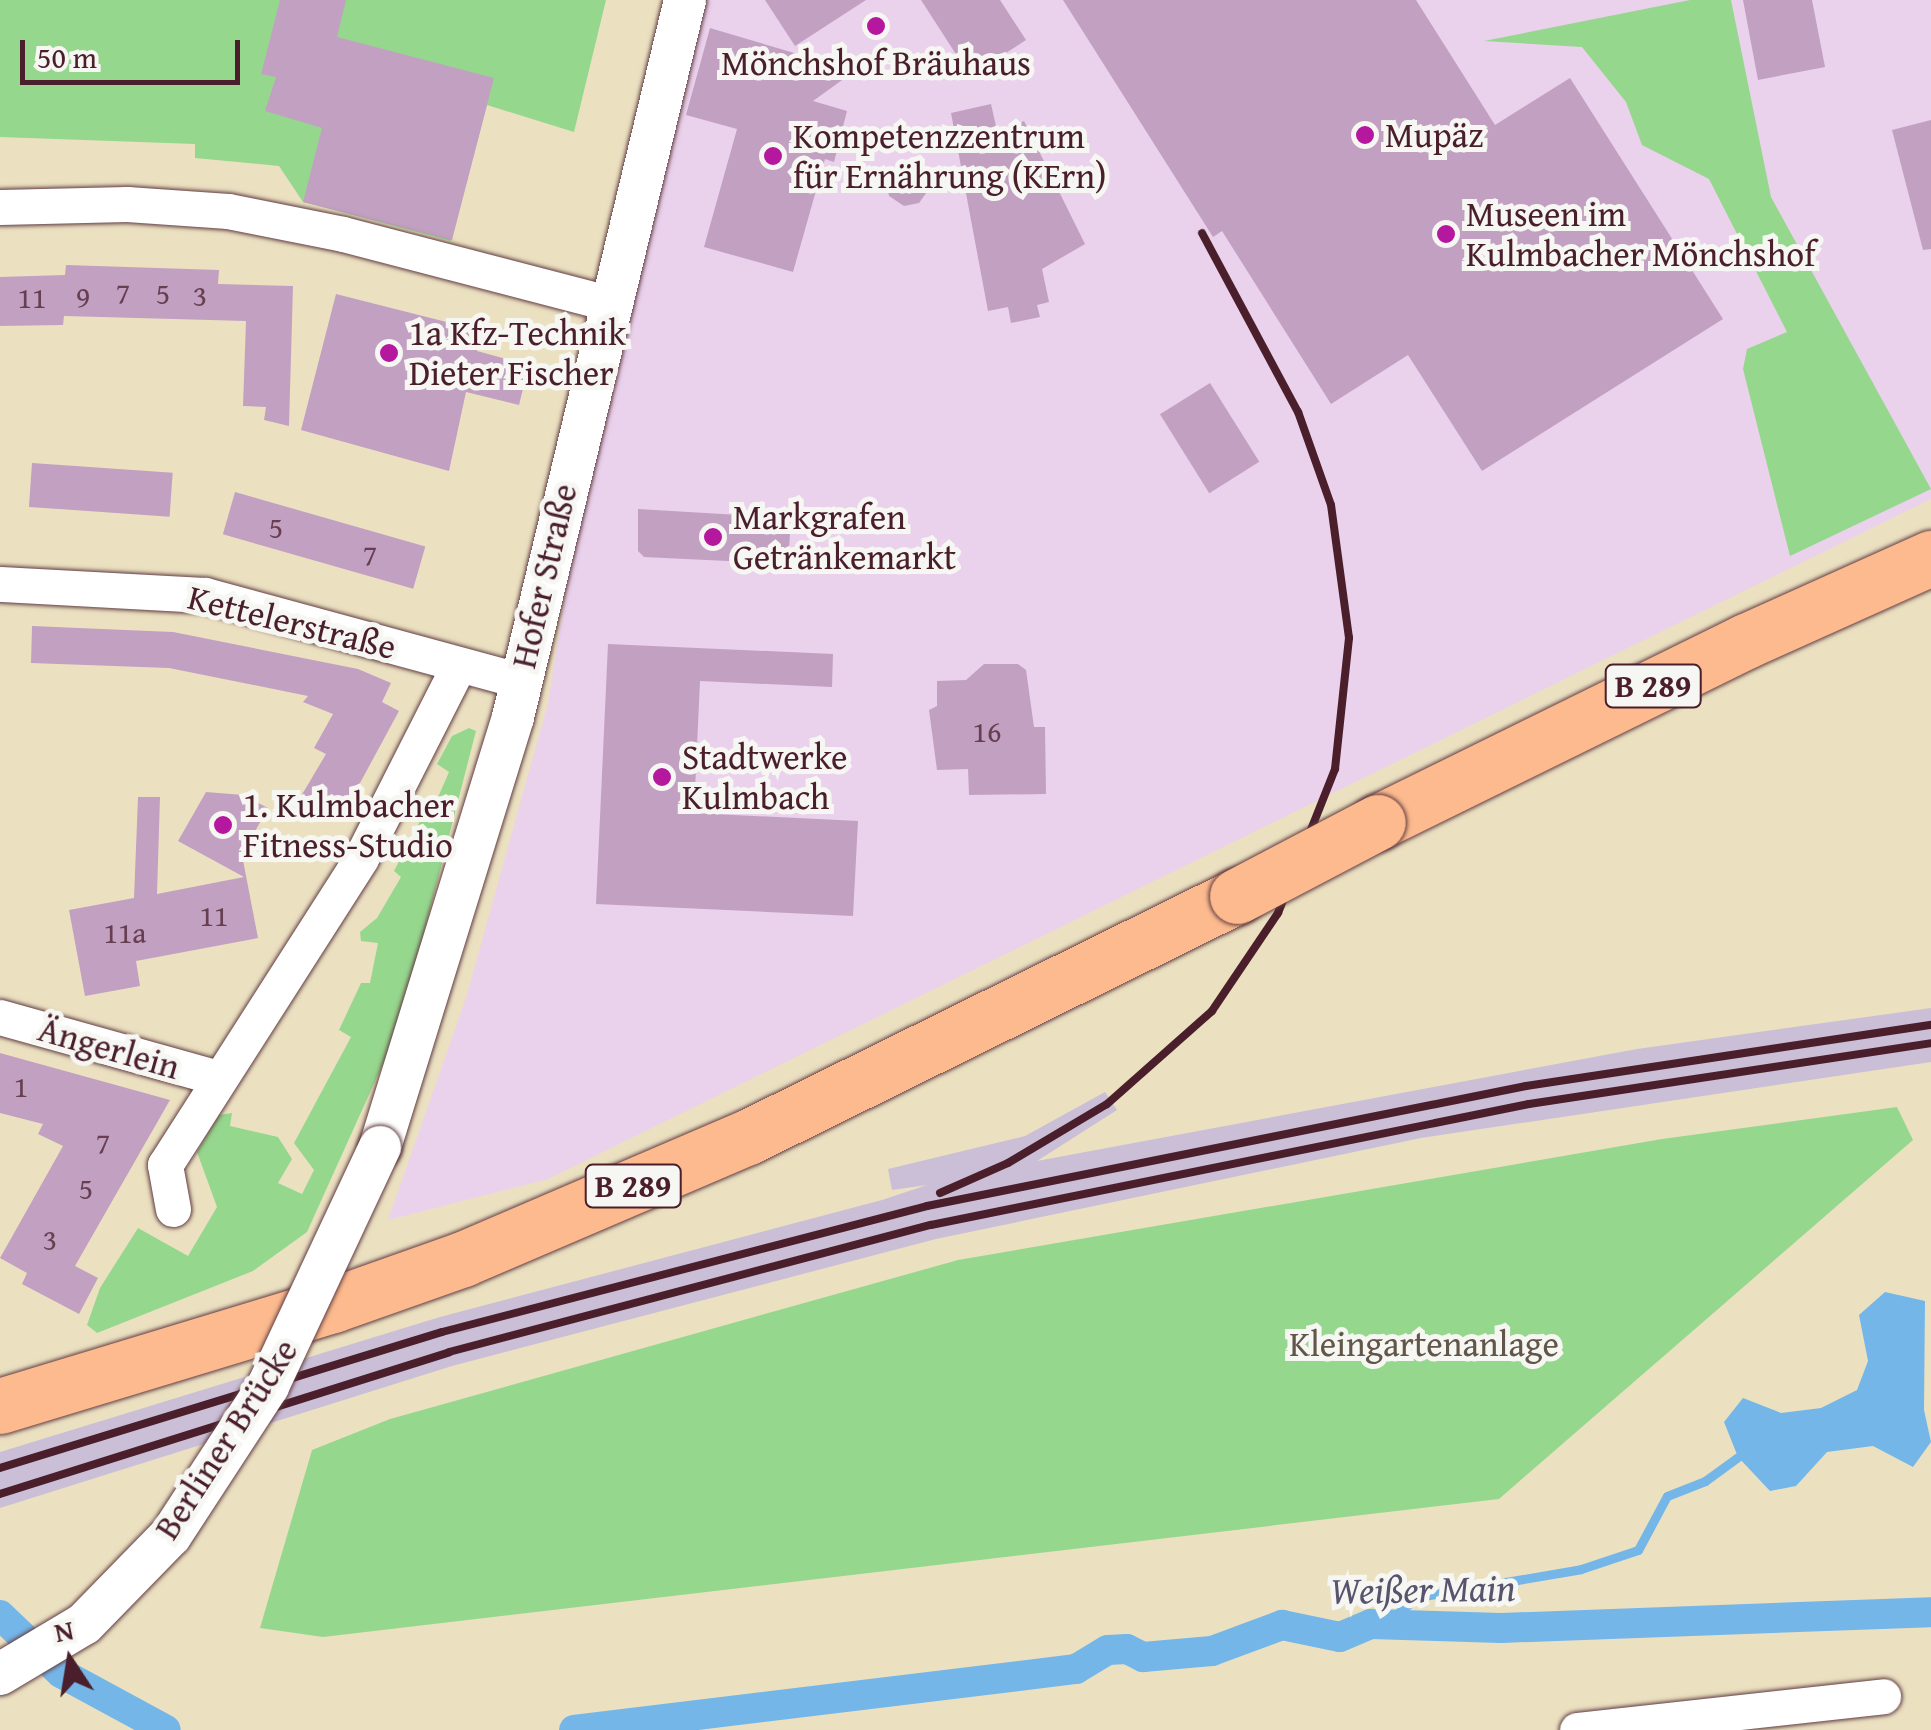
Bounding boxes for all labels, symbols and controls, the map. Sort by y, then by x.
marker: Mönchshof Bräuhaus [865,15,887,37]
scale bar [25,20,245,82]
text: 50 m [37,35,97,79]
place label: Mönchshof Bräuhaus [721,42,1031,84]
place label: Mupäz [1385,114,1483,156]
place label: Kompetenzzentrum für Ernährung (KErn) [793,115,1106,197]
marker: Mupäz [1354,124,1376,146]
marker: Kompetenzzentrum für Ernährung (KErn) [762,145,784,167]
place label: Museen im Kulmbacher Mönchshof [1466,193,1815,275]
marker: Museen im Kulmbacher Mönchshof [1435,223,1457,245]
house number: 7 [116,274,130,310]
house number: 5 [156,275,170,311]
house number: 3 [193,277,207,313]
house number: 9 [76,278,90,314]
house number: 11 [18,279,46,315]
place label: 1a Kfz-Technik Dieter Fischer [409,312,626,394]
marker: 1a Kfz-Technik Dieter Fischer [378,342,400,364]
street label: Hofer Straße [502,480,586,672]
place label: Markgrafen Getränkemarkt [733,496,956,578]
house number: 5 [269,509,283,545]
marker: Markgrafen Getränkemarkt [702,526,724,548]
house number: 7 [363,536,377,572]
street label: Kettelerstraße [184,576,400,668]
road number: B 289 [1603,659,1703,713]
house number: 16 [973,713,1001,749]
place label: Stadtwerke Kulmbach [682,736,848,818]
marker: Stadtwerke Kulmbach [651,766,673,788]
place label: 1. Kulmbacher Fitness-Studio [243,784,454,866]
marker: 1. Kulmbacher Fitness-Studio [212,814,234,836]
house number: 11 [200,897,228,933]
house number: 11a [103,914,147,950]
street label: Ängerlein [34,1008,184,1088]
house number: 1 [14,1068,28,1104]
house number: 7 [96,1124,110,1160]
road number: B 289 [583,1159,683,1213]
house number: 5 [79,1170,93,1206]
house number: 3 [43,1221,57,1257]
park label: Kleingartenanlage [1289,1323,1559,1365]
street label: Berliner Brücke [146,1331,306,1547]
water label: Weißer Main [1330,1565,1516,1613]
text: N [50,1608,77,1652]
north arrow [20,1610,120,1710]

